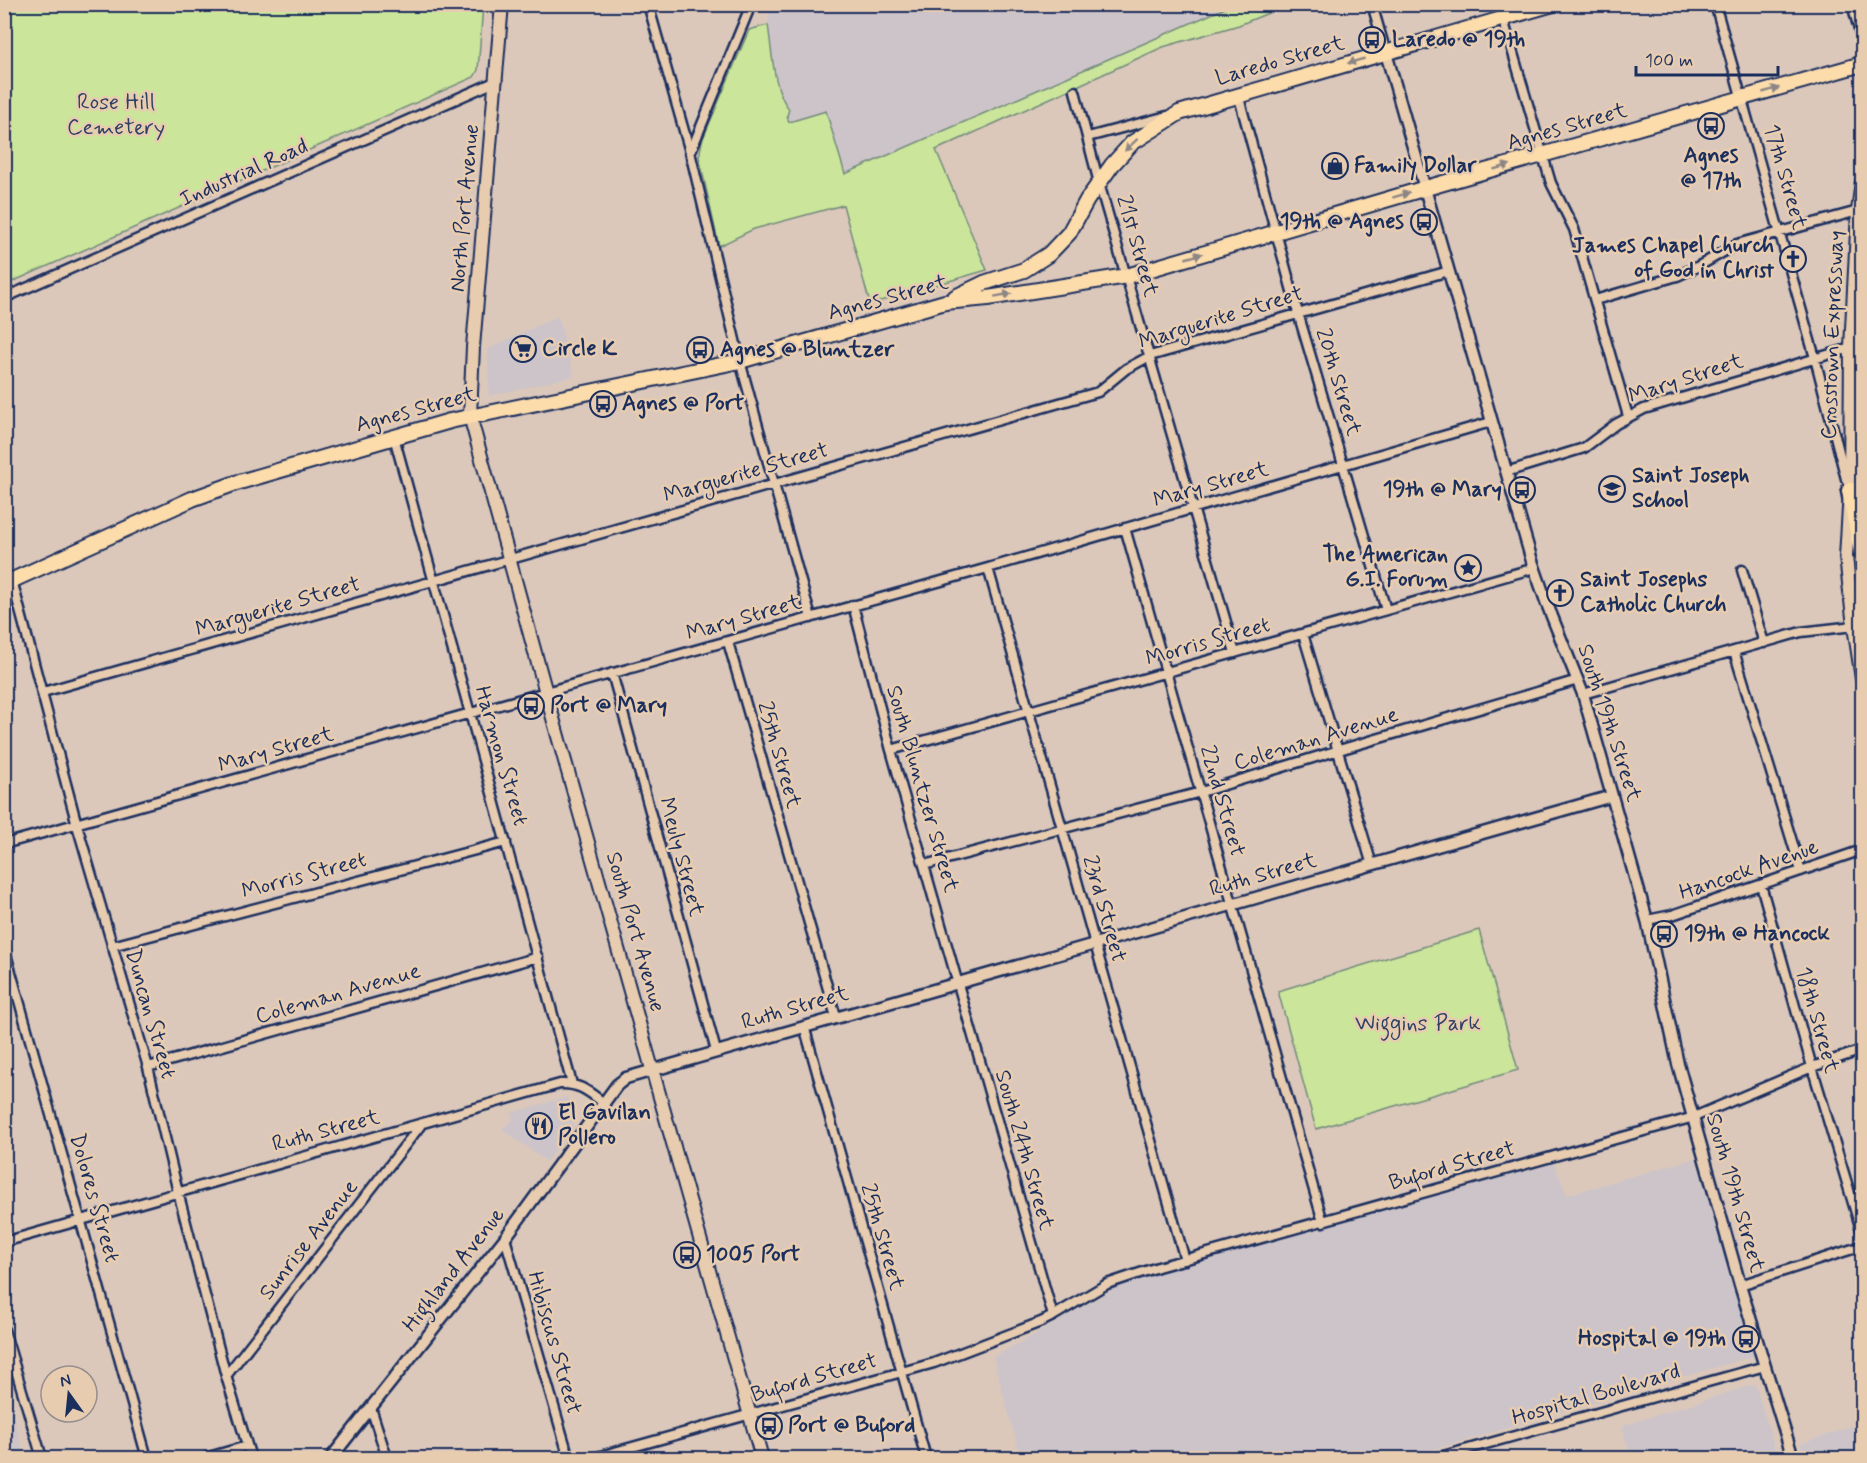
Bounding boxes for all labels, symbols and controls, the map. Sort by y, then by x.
bus stop icon: Laredo @ 19th [1357,25,1387,55]
place label: Laredo @ 19th [1392,26,1525,54]
street label: Laredo Street [1212,29,1348,93]
scale bar [1636,39,1778,77]
text: 100 m [1645,49,1693,73]
one-way arrow [1347,57,1365,66]
one-way arrow [1762,85,1780,94]
park label: Rose Hill Cemetery [67,89,165,142]
street label: Agnes Street [1504,96,1631,158]
bus stop icon: Agnes @ 17th [1696,111,1726,141]
street label: 17th Street [1757,121,1813,233]
street label: North Port Avenue [444,123,486,293]
street label: Industrial Road [176,132,312,214]
one-way arrow [1124,138,1139,151]
place label: Agnes @ 17th [1680,142,1742,195]
shop icon: Family Dollar [1320,151,1350,181]
place label: Family Dollar [1354,152,1477,181]
one-way arrow [1493,162,1511,171]
one-way arrow [1392,190,1410,199]
street label: 21st Street [1109,192,1165,300]
bus stop icon: 19th @ Agnes [1409,207,1439,237]
place label: 19th @ Agnes [1280,208,1404,237]
street label: Crosstown Expressway [1815,230,1851,440]
place label: James Chapel Church of God in Christ [1572,232,1775,285]
church icon: James Chapel Church of God in Christ [1778,244,1808,274]
one-way arrow [1185,251,1203,260]
street label: Agnes Street [825,268,952,329]
street label: Marguerite Street [1135,280,1307,359]
one-way arrow [994,290,1013,299]
street label: 20th Street [1308,325,1368,439]
supermarket icon: Circle K [508,334,538,364]
place label: Circle K [542,335,617,363]
bus stop icon: Agnes @ Bluntzer [685,335,715,365]
place label: Agnes @ Bluntzer [720,336,895,365]
street label: Mary Street [1625,347,1747,411]
street label: Agnes Street [353,380,480,441]
bus stop icon: Agnes @ Port [588,389,618,419]
place label: Agnes @ Port [622,390,745,419]
street label: Marguerite Street [660,436,833,513]
street label: Mary Street [1150,455,1272,515]
place label: Saint Joseph School [1632,462,1750,515]
school or university icon: Saint Joseph School [1597,474,1627,504]
bus stop icon: 19th @ Mary [1507,475,1537,505]
place label: 19th @ Mary [1383,476,1502,504]
place label: The American G.I. Forum [1322,541,1448,594]
place icon: The American G.I. Forum [1453,553,1483,583]
place label: Saint Josephs Catholic Church [1580,566,1727,619]
street label: Marguerite Street [192,570,365,647]
church icon: Saint Josephs Catholic Church [1545,578,1575,608]
street label: Mary Street [683,588,805,648]
street label: Morris Street [1143,611,1273,673]
street label: South 19th Street [1570,641,1648,805]
street label: South Bluntzer Street [879,682,965,896]
street label: Harmon Street [468,683,534,829]
bus stop icon: Port @ Mary [516,691,546,721]
place label: Port @ Mary [550,692,667,720]
street label: 25th Street [750,698,808,812]
street label: Coleman Avenue [1230,701,1402,777]
street label: Mary Street [215,720,337,780]
street label: 22nd Street [1193,742,1251,860]
street label: Meuly Street [652,794,710,920]
street label: Hancock Avenue [1675,833,1823,907]
street label: Morris Street [239,846,369,906]
street label: Ruth Street [1206,846,1320,904]
street label: South Port Avenue [599,849,671,1015]
street label: 23rd Street [1075,852,1133,966]
bus stop icon: 19th @ Hancock [1649,919,1679,949]
place label: 19th @ Hancock [1684,920,1831,948]
street label: Duncan Street [118,946,182,1082]
street label: Coleman Avenue [252,957,424,1031]
street label: 18th Street [1788,964,1846,1076]
street label: Ruth Street [738,979,852,1037]
park label: Wiggins Park [1355,1010,1481,1041]
street label: South 24th Street [988,1067,1060,1233]
place label: El Gavilan Pollero [558,1099,651,1152]
street label: Ruth Street [269,1103,383,1159]
street label: South 19th Street [1699,1110,1771,1276]
restaurant icon: El Gavilan Pollero [524,1111,554,1141]
street label: Dolores Street [62,1130,126,1266]
street label: Buford Street [1386,1135,1519,1199]
street label: Sunrise Avenue [253,1174,365,1306]
street label: 25th Street [853,1180,911,1294]
street label: Highland Avenue [397,1202,514,1340]
bus stop icon: 1005 Port [672,1240,702,1270]
place label: 1005 Port [706,1241,801,1269]
street label: Hibiscus Street [520,1268,588,1418]
bus stop icon: Hospital @ 19th [1731,1324,1761,1354]
place label: Hospital @ 19th [1578,1325,1726,1353]
street label: Buford Street [748,1347,881,1411]
street label: Hospital Boulevard [1509,1358,1683,1432]
north arrow [39,1364,99,1424]
text: N [58,1369,73,1392]
bus stop icon: Port @ Buford [754,1411,784,1441]
place label: Port @ Buford [788,1412,915,1442]

